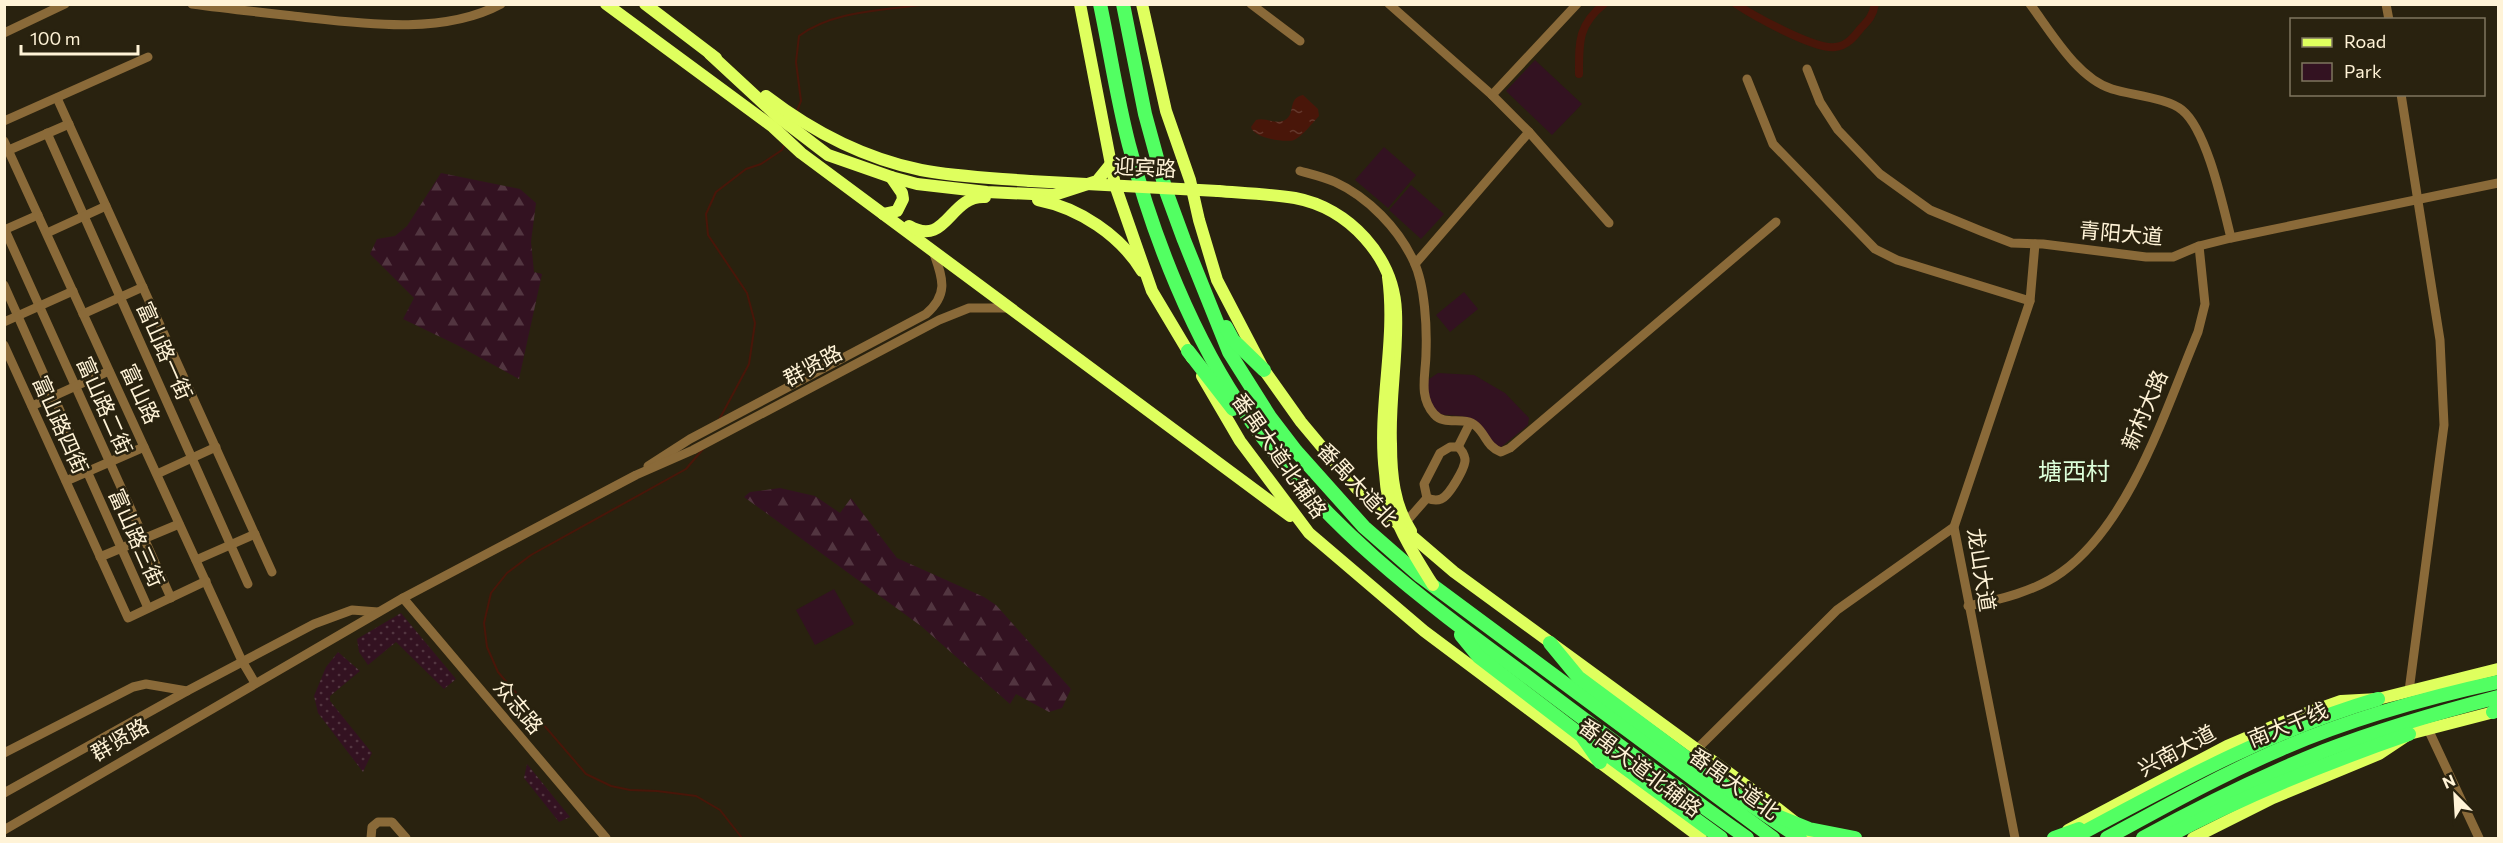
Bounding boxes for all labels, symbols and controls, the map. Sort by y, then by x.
scale bar [21,18,138,56]
legend [2290,18,2485,96]
text: 100 m [30,27,80,49]
text: Road [2344,30,2386,52]
text: Park [2344,60,2382,82]
street label: 迎宾路 [1113,152,1177,181]
street label: 青阳大道 [2078,216,2164,249]
street label: 富山路一街 [131,298,197,404]
street label: 群贤路 [779,339,846,391]
street label: 富山路二街 [73,352,138,458]
street label: 富山路 [115,360,165,428]
street label: 新村大路 [2116,366,2172,453]
street label: 富山路四街 [29,371,94,477]
street label: 番禺大道北辅路 [1228,388,1333,523]
street label: 番禺大道北 [1313,437,1403,531]
district label: 塘西村 [2038,456,2110,485]
street label: 富山路三街 [105,484,170,590]
street label: 龙山大道 [1964,526,2001,613]
street label: 众志路 [489,674,549,738]
street label: 南大干线 [2244,696,2331,751]
street label: 群贤路 [86,712,153,765]
street label: 番禺大道北辅路 [1575,713,1707,821]
street label: 兴南大道 [2133,719,2219,780]
street label: 番禺大道北 [1685,742,1785,824]
north arrow [2425,765,2485,825]
text: N [2439,770,2458,792]

